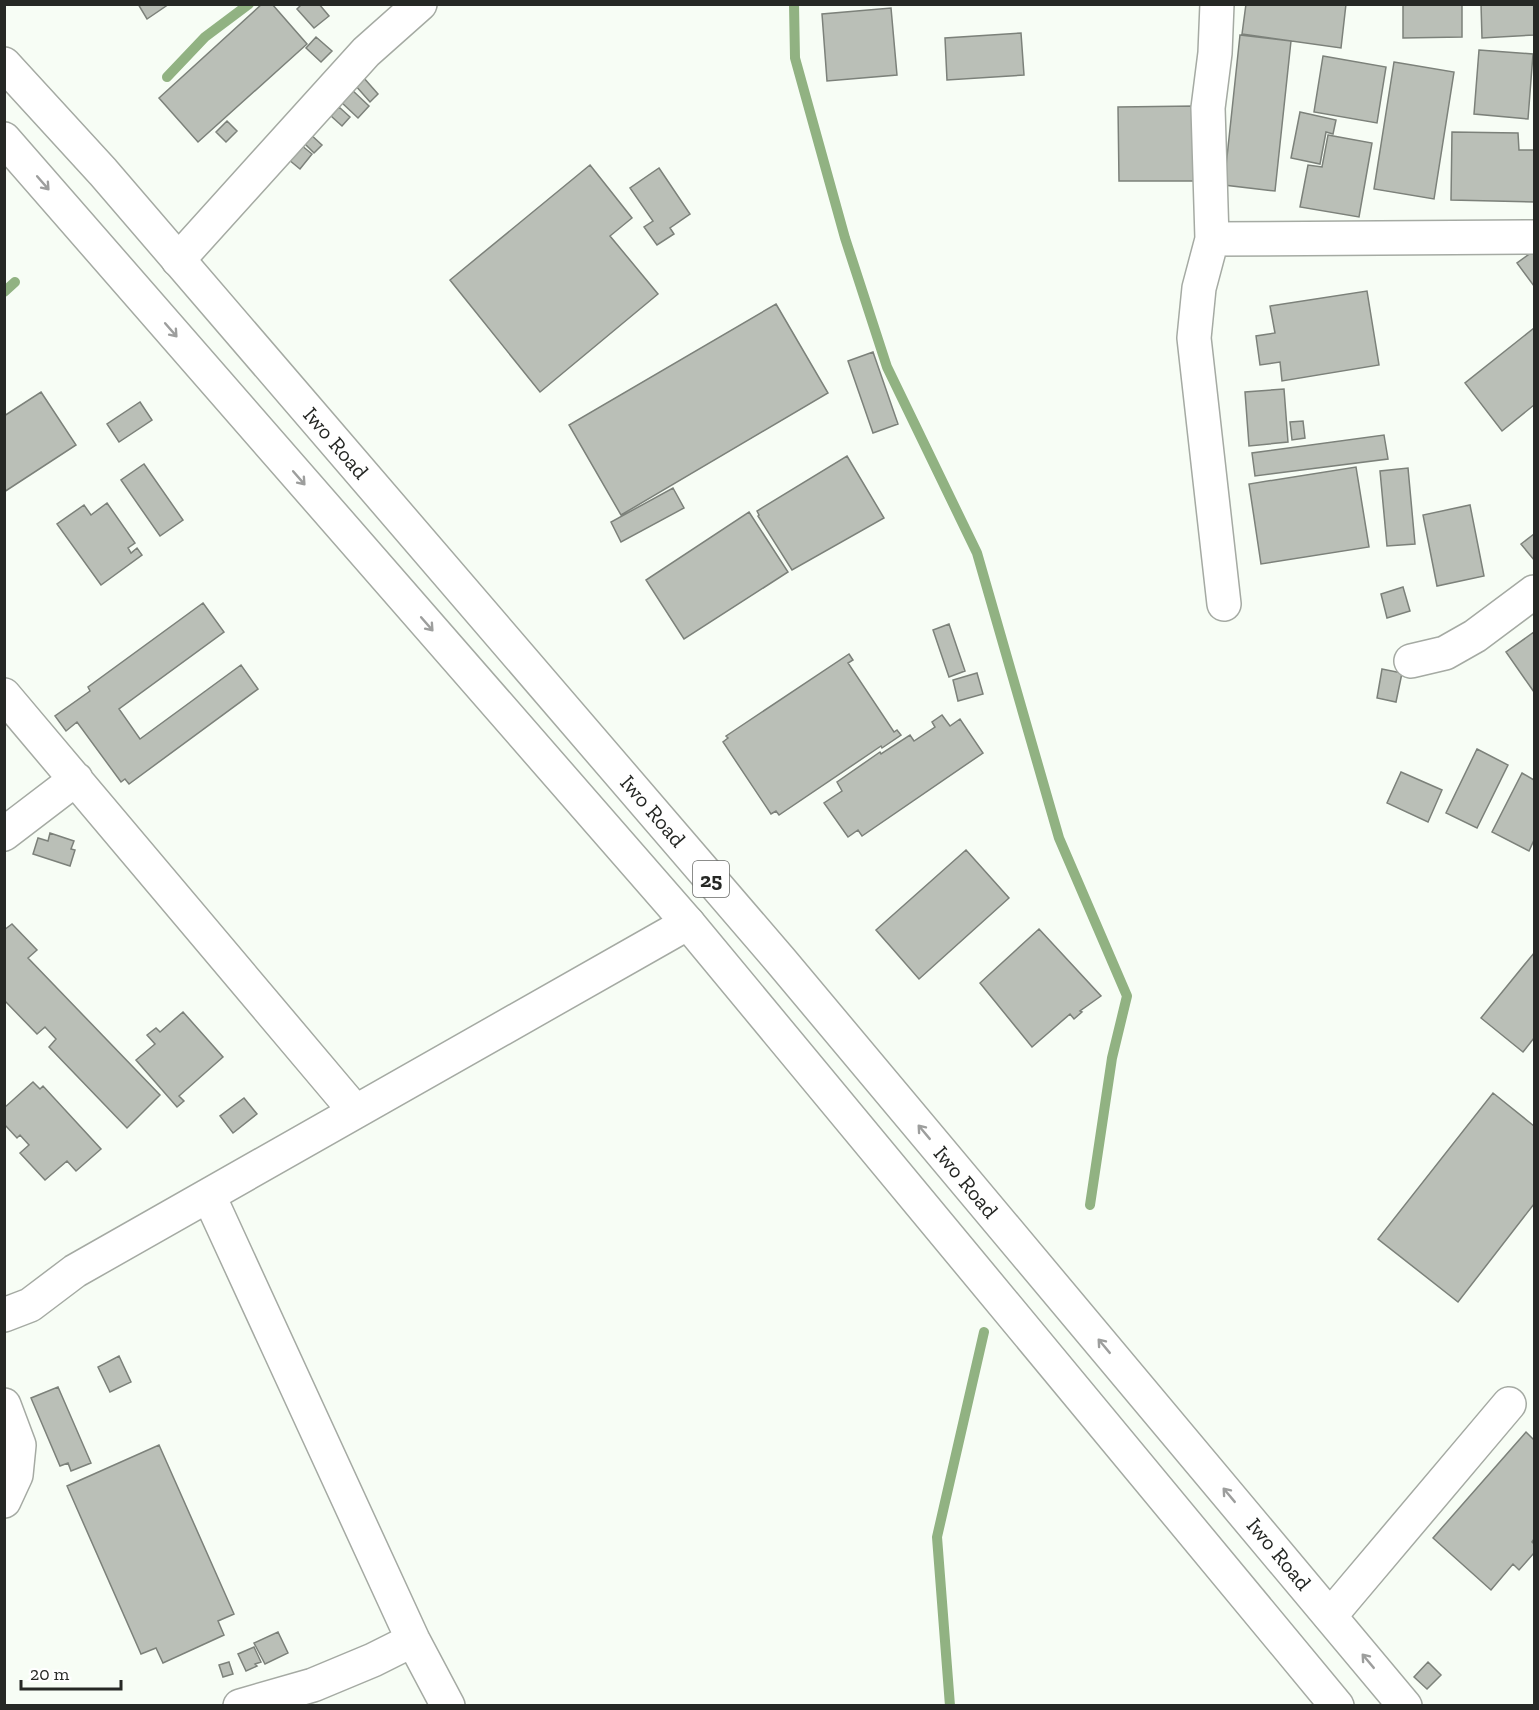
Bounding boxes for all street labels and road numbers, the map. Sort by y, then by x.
street label: Iwo Road [297,401,375,485]
street label: Iwo Road [614,769,692,853]
road number: 25 [693,861,729,897]
street label: Iwo Road [928,1140,1004,1224]
street label: Iwo Road [1241,1512,1317,1596]

